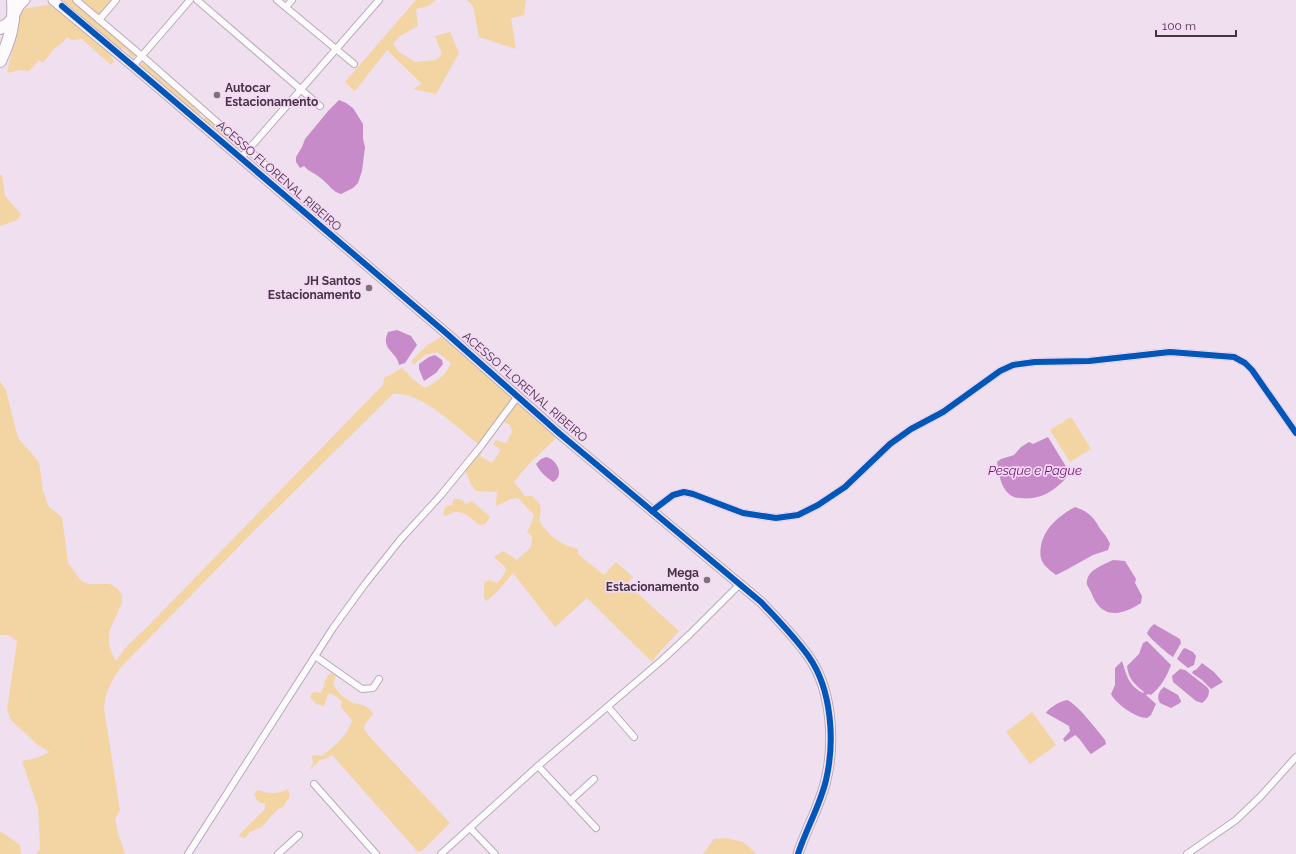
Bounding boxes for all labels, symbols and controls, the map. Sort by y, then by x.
scale bar [1156,12,1236,38]
text: 100 m [1162,19,1196,33]
place label: Autocar Estacionamento [225,81,318,109]
marker: Autocar Estacionamento [212,90,222,100]
street label: ACESSO FLORENAL RIBEIRO [214,118,344,234]
place label: JH Santos Estacionamento [268,274,361,302]
marker: JH Santos Estacionamento [364,283,374,293]
street label: ACESSO FLORENAL RIBEIRO [460,329,590,445]
water label: Pesque e Pague [988,463,1082,478]
place label: Mega Estacionamento [606,566,699,594]
marker: Mega Estacionamento [702,575,712,585]

